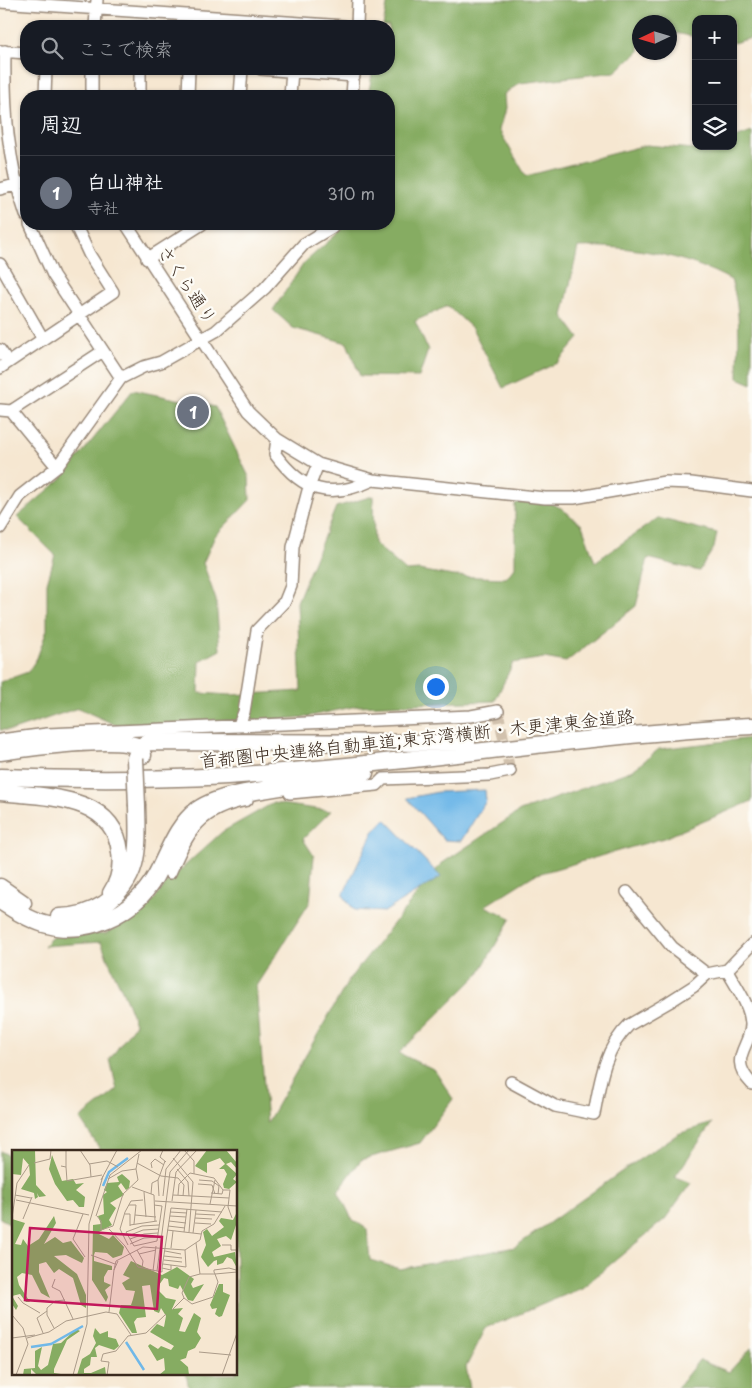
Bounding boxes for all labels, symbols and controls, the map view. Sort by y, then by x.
north arrow [632,15,677,60]
map controls [692,15,737,150]
button: + [692,15,737,60]
search box [20,20,395,75]
icon: search [38,34,66,62]
text: ここで検索 [78,34,173,62]
button: − [692,60,737,105]
button: layers [692,105,737,150]
text: 周辺 [40,107,82,139]
text: 白山神社 [87,167,163,195]
text: 1 [52,181,60,205]
text: 310 m [327,181,375,205]
text: 寺社 [87,195,119,219]
street label: さくら通り [152,239,225,329]
pin: 1 [177,393,209,431]
your location [423,674,449,700]
street label: 首都圏中央連絡自動車道;東京湾横断・木更津東金道路 [198,701,636,774]
inset map [12,1150,238,1376]

